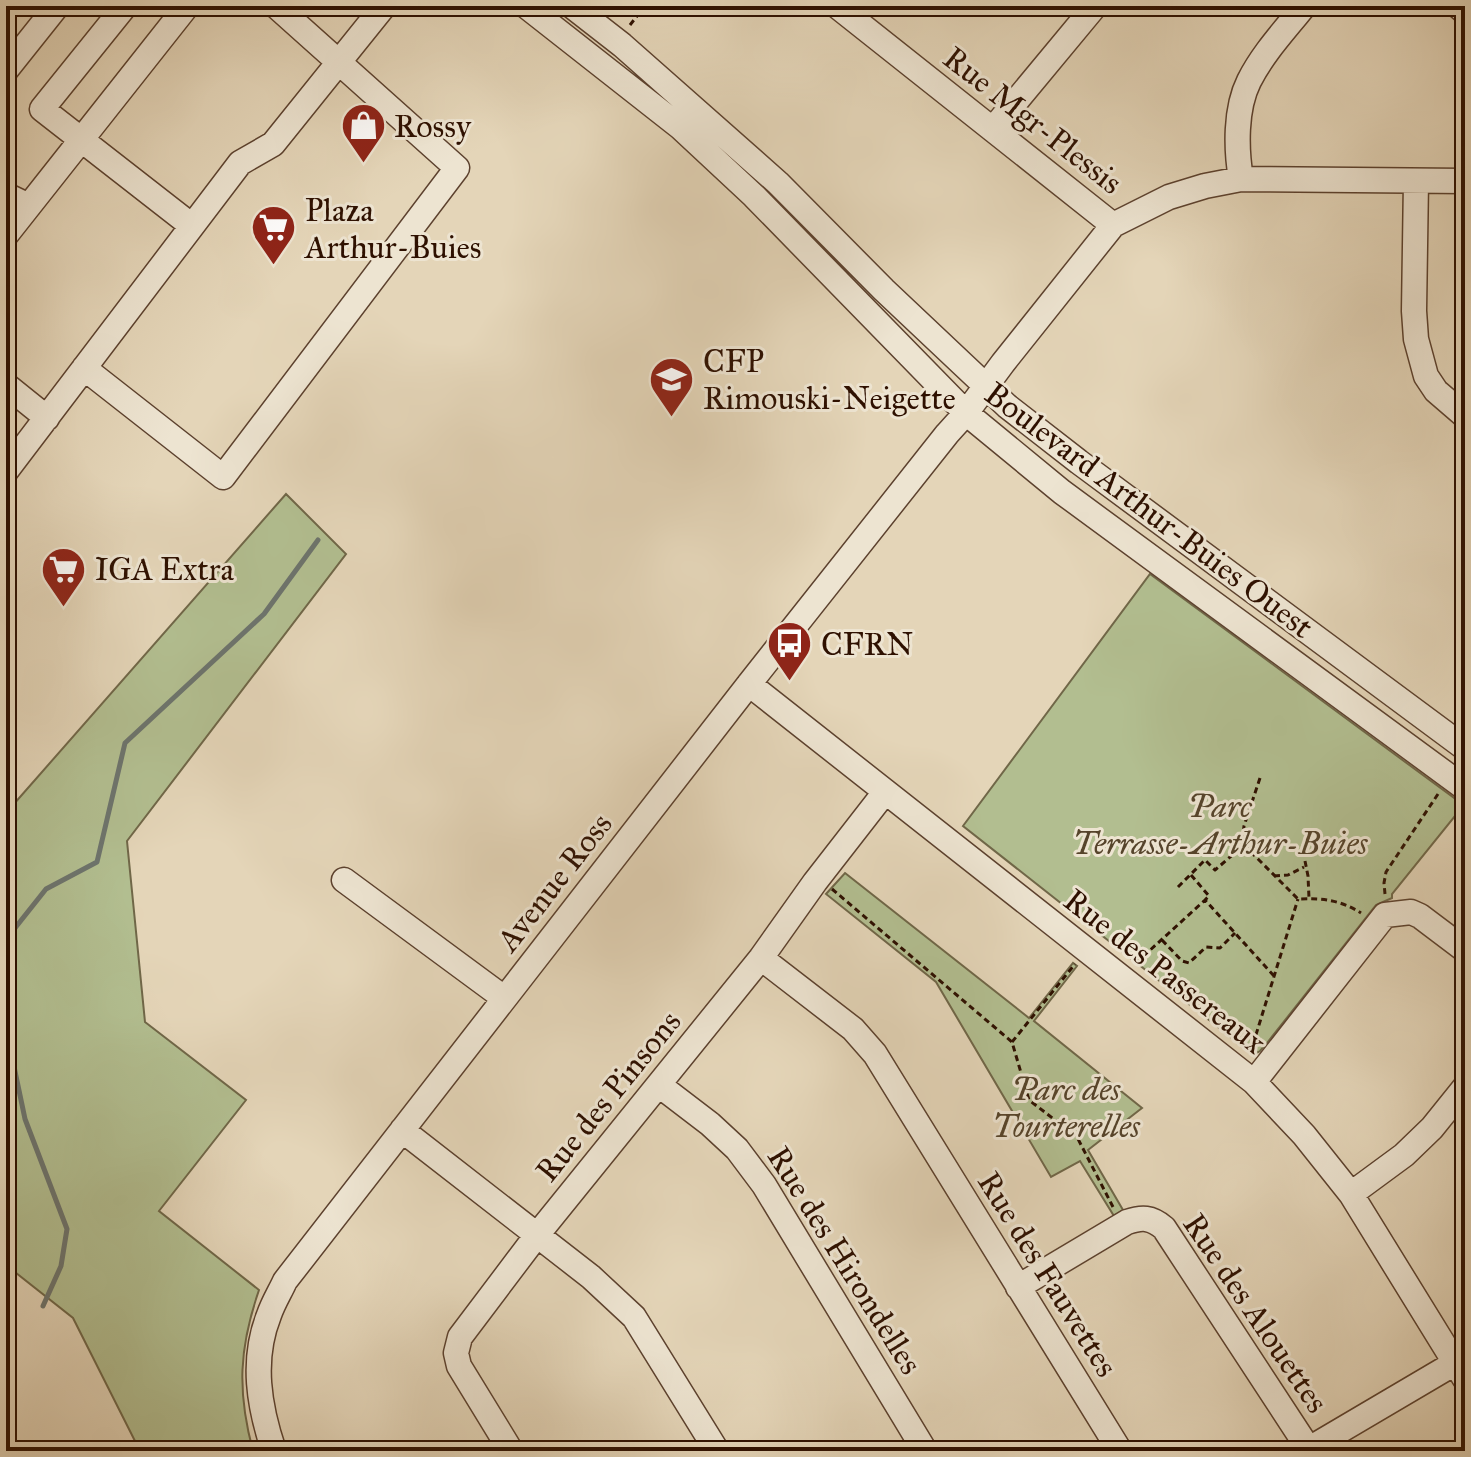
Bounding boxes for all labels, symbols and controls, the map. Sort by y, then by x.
street label: Rue Mgr-Plessis [935,38,1130,202]
shop icon: Rossy [339,102,387,165]
place label: Rossy [394,107,472,146]
place label: Plaza Arthur-Buies [303,191,482,267]
supermarket icon: Plaza Arthur-Buies [250,204,298,267]
place label: CFP Rimouski-Neigette [703,342,956,418]
school or university icon: CFP Rimouski-Neigette [648,355,696,418]
street label: Boulevard Arthur-Buies Ouest [977,374,1321,647]
supermarket icon: IGA Extra [40,545,88,608]
place label: IGA Extra [95,550,235,589]
bus stop icon: CFRN [766,620,814,683]
place label: CFRN [821,625,913,664]
park label: Parc Terrasse-Arthur-Buies [1072,787,1368,863]
street label: Avenue Ross [487,805,621,961]
street label: Rue des Passereaux [1056,881,1273,1062]
street label: Rue des Pinsons [527,1003,689,1190]
park label: Parc des Tourterelles [992,1070,1141,1146]
street label: Rue des Hirondelles [759,1139,930,1381]
street label: Rue des Fauvettes [969,1165,1126,1384]
street label: Rue des Alouettes [1175,1206,1337,1420]

